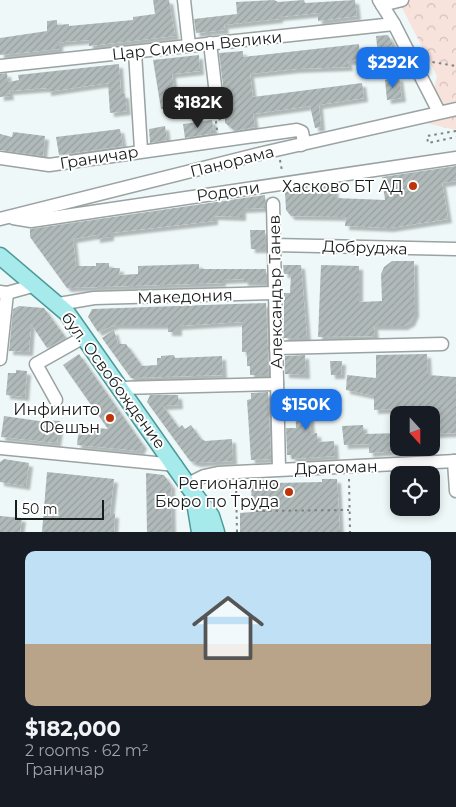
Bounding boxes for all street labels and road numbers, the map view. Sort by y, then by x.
street label: Цар Симеон Велики [111,27,283,64]
street label: Граничар [58,142,140,173]
street label: Панорама [188,142,276,181]
street label: Родопи [195,178,261,205]
street label: Александър Танев [265,215,286,369]
street label: Добруджа [322,237,408,258]
street label: Македония [137,285,233,308]
street label: бул. Освобождение [57,308,170,453]
street label: Драгоман [294,457,378,478]

